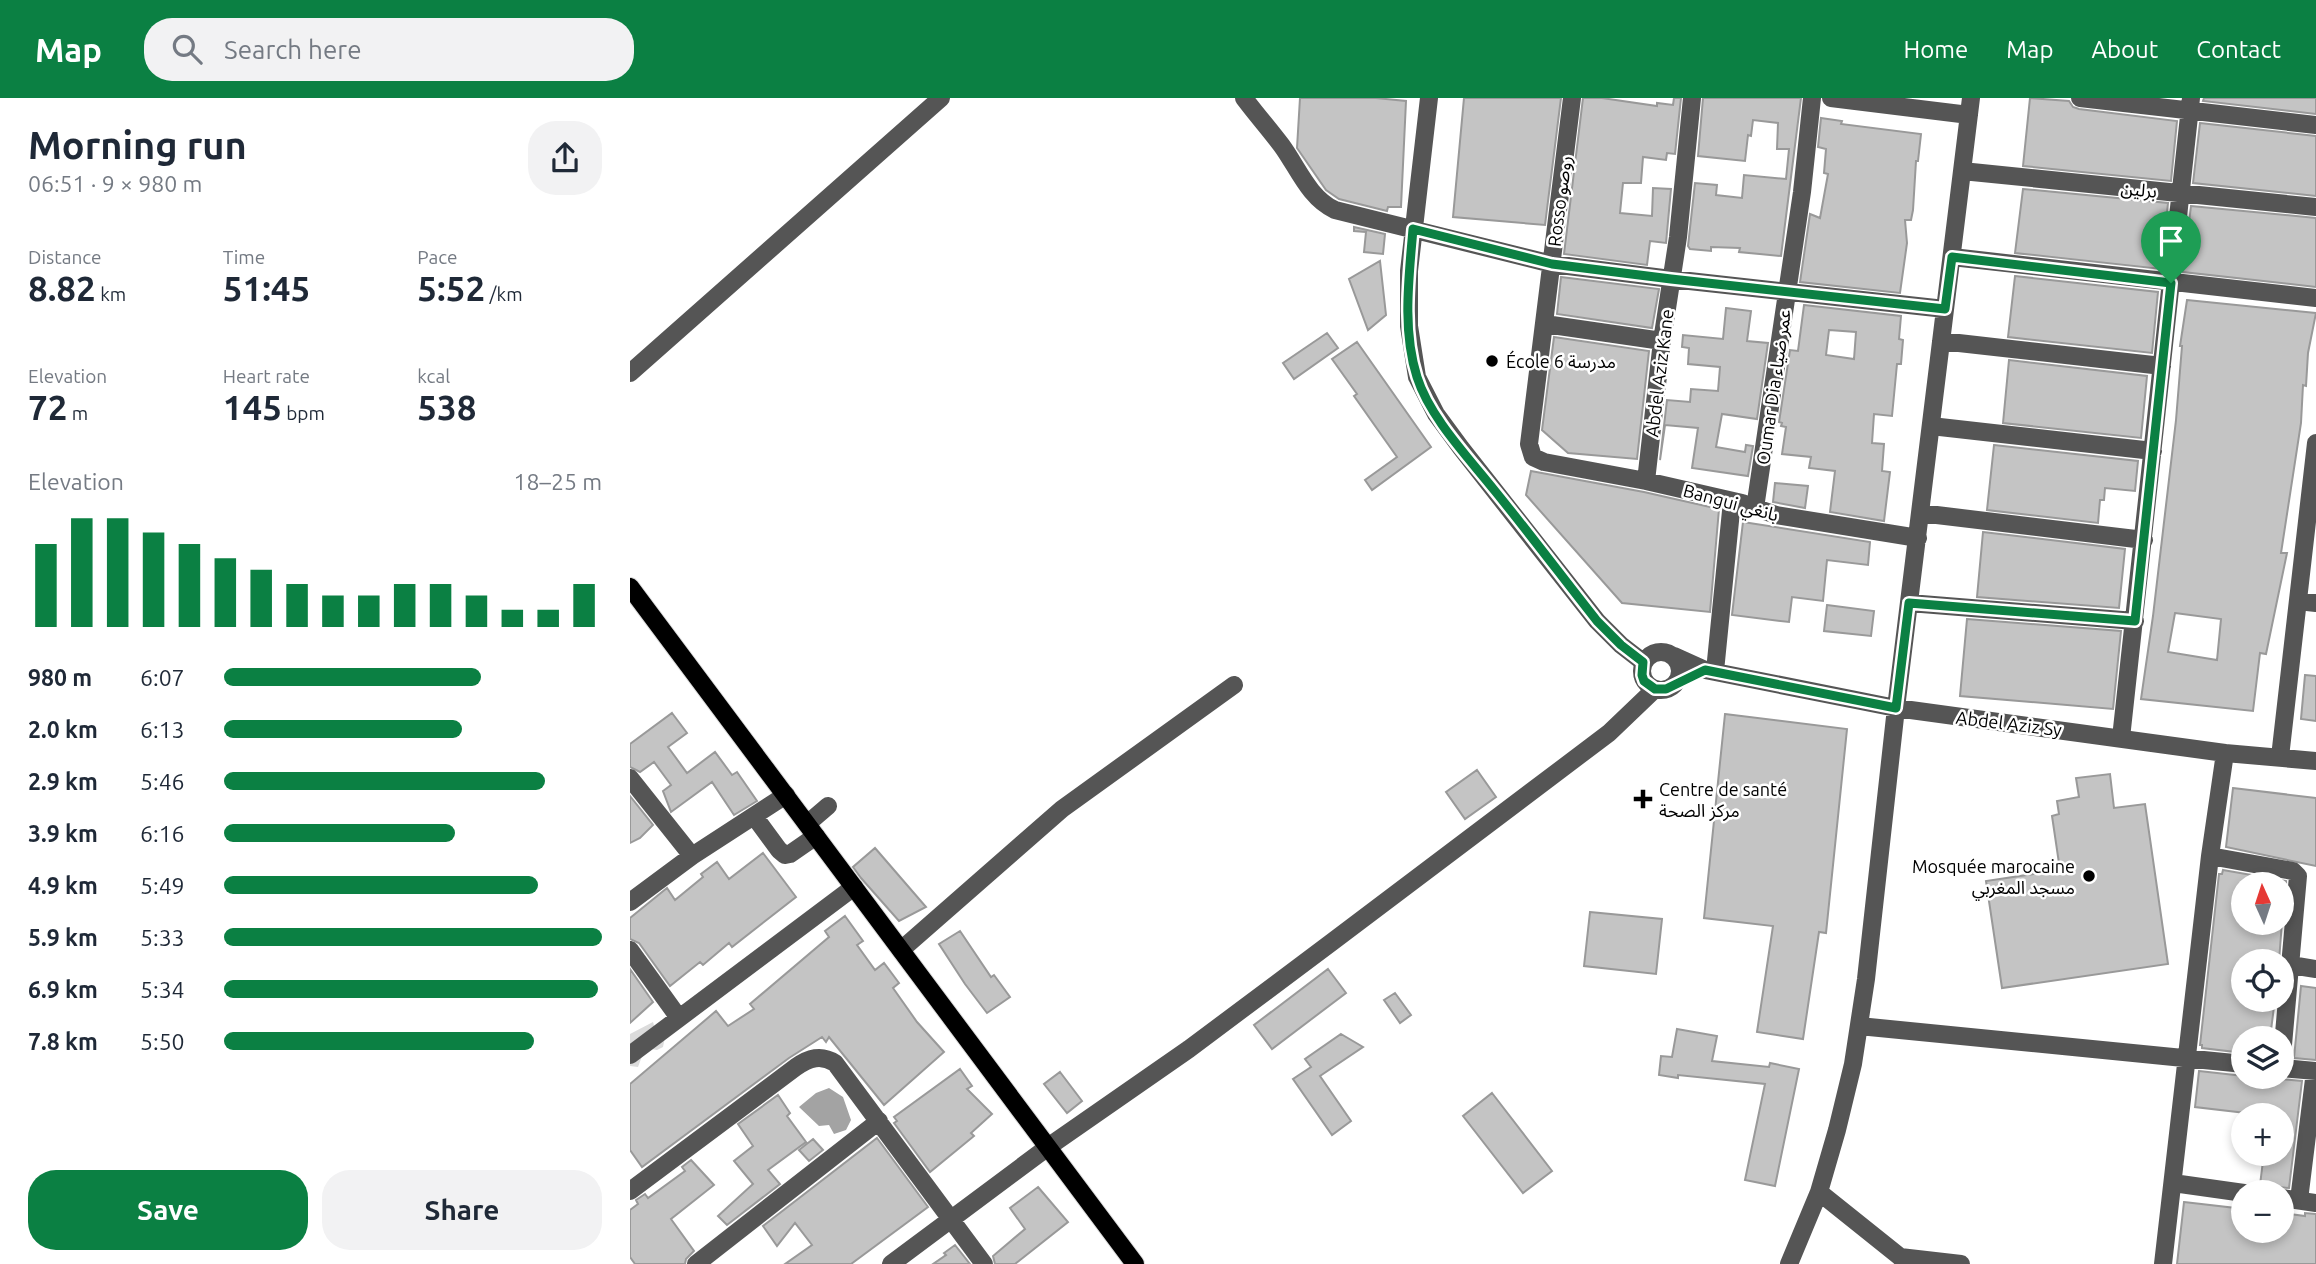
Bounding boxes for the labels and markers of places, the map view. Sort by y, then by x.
pin [2141,211,2201,283]
place label: École 6 مدرسة [1506,350,1616,373]
marker: École 6 مدرسة [1484,353,1500,369]
place label: Centre de santé مركز الصحة [1659,779,1787,822]
marker: Centre de santé مركز الصحة [1633,789,1653,809]
place label: Mosquée marocaine مسجد المغربي [1912,856,2075,901]
marker: Mosquée marocaine مسجد المغربي [2081,868,2097,884]

